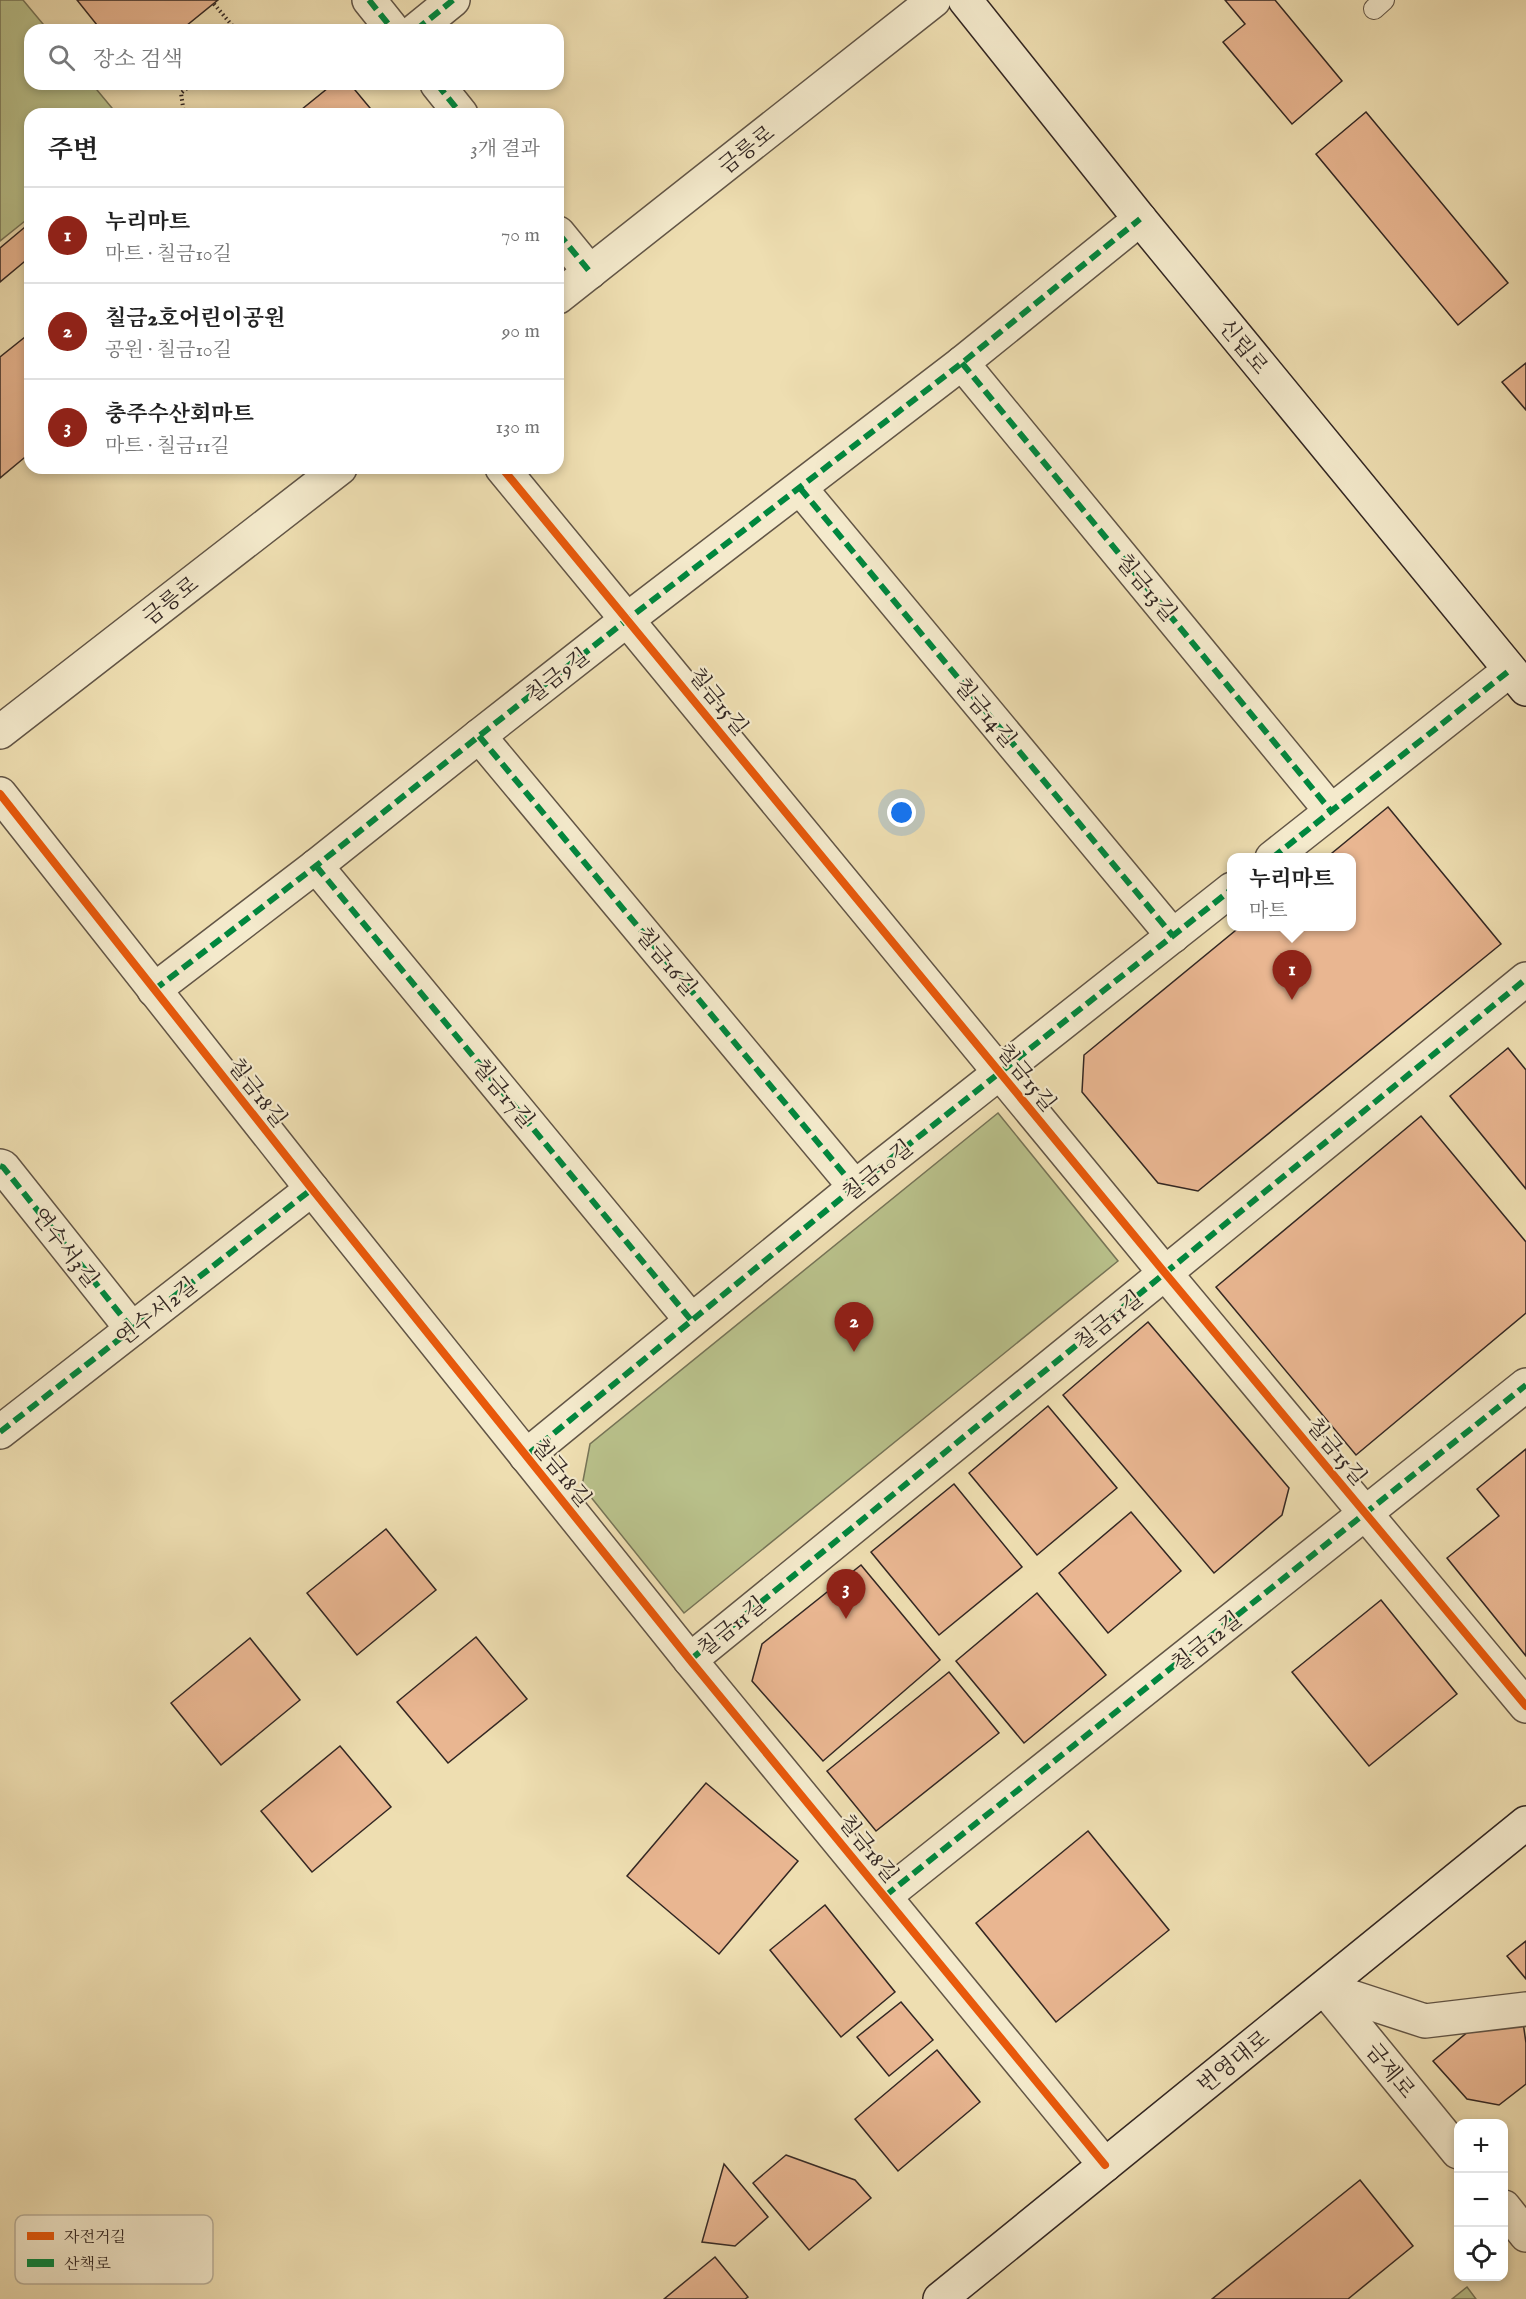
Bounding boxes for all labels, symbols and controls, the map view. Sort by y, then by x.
search box [24,24,564,90]
icon: search [45,41,78,74]
text: 장소 검색 [93,46,183,74]
street label: 금릉로 [713,120,781,181]
text: 주변 [48,134,98,167]
text: 3개 결과 [470,137,540,162]
text: 누리마트 [105,209,190,237]
text: 1 [64,223,71,248]
text: 70 m [501,223,540,248]
text: 마트 · 칠금10길 [105,242,232,267]
text: 칠금2호어린이공원 [105,305,285,333]
street label: 신립로 [1212,314,1273,381]
text: 2 [63,319,72,344]
text: 90 m [502,319,540,344]
text: 공원 · 칠금10길 [105,338,232,363]
text: 충주수산회마트 [105,401,254,429]
text: 3 [64,415,71,440]
text: 130 m [495,415,540,440]
text: 마트 · 칠금11길 [105,434,230,459]
street label: 칠금13길 [1109,549,1182,628]
street label: 금릉로 [137,571,205,632]
street label: 칠금9길 [521,643,596,710]
street label: 칠금15길 [681,662,753,742]
street label: 칠금14길 [947,673,1022,754]
your location [887,798,916,827]
popup [1227,853,1356,931]
text: 누리마트 [1249,866,1334,894]
text: 마트 [1249,899,1288,924]
street label: 칠금16길 [629,922,702,1002]
pin: 1 [1272,950,1312,1000]
street label: 칠금15길 [989,1038,1061,1118]
street label: 칠금18길 [221,1053,292,1134]
street label: 칠금17길 [465,1054,540,1135]
street label: 칠금10길 [837,1135,919,1208]
street label: 연수서3길 [25,1203,104,1294]
street label: 연수서2길 [111,1272,203,1353]
street label: 칠금11길 [1069,1285,1149,1358]
pin: 2 [834,1302,874,1352]
street label: 칠금15길 [1299,1413,1372,1492]
street label: 칠금18길 [524,1433,597,1513]
pin: 3 [826,1570,866,1619]
street label: 칠금11길 [692,1591,772,1664]
street label: 칠금12길 [1166,1606,1248,1679]
street label: 칠금18길 [831,1809,904,1889]
street label: 번영대로 [1192,2025,1276,2100]
street label: 금제로 [1359,2038,1420,2105]
map controls [1454,2119,1508,2281]
button: + [1454,2119,1508,2173]
button: − [1454,2173,1508,2227]
legend [15,2215,213,2284]
button: locate [1454,2227,1508,2281]
text: 자전거길 [64,2228,126,2248]
text: 산책로 [64,2255,111,2275]

